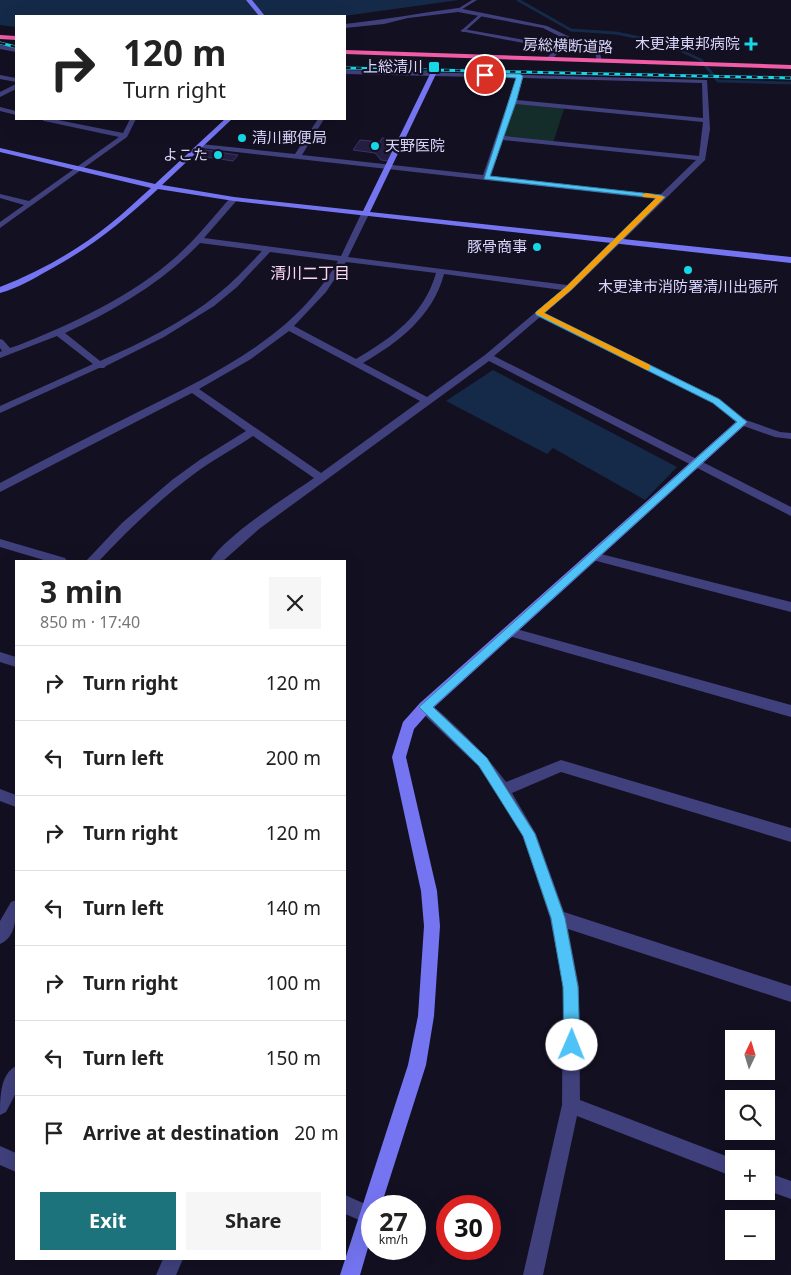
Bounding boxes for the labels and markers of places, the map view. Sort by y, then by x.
place label: 木更津東邦病院 [635,33,740,53]
marker: 木更津東邦病院 [744,37,758,51]
pin [464,54,506,96]
place label: 上総清川 [363,56,423,76]
marker: 上総清川 [427,60,441,74]
place label: 清川郵便局 [252,127,327,147]
marker: 清川郵便局 [236,132,248,144]
place label: 天野医院 [385,135,445,155]
marker: 天野医院 [369,140,381,152]
place label: よこた [163,144,208,164]
marker: よこた [212,149,224,161]
place label: 豚骨商事 [467,236,527,256]
marker: 豚骨商事 [531,241,543,253]
marker: 木更津市消防署清川出張所 [682,264,694,276]
place label: 木更津市消防署清川出張所 [598,276,778,296]

